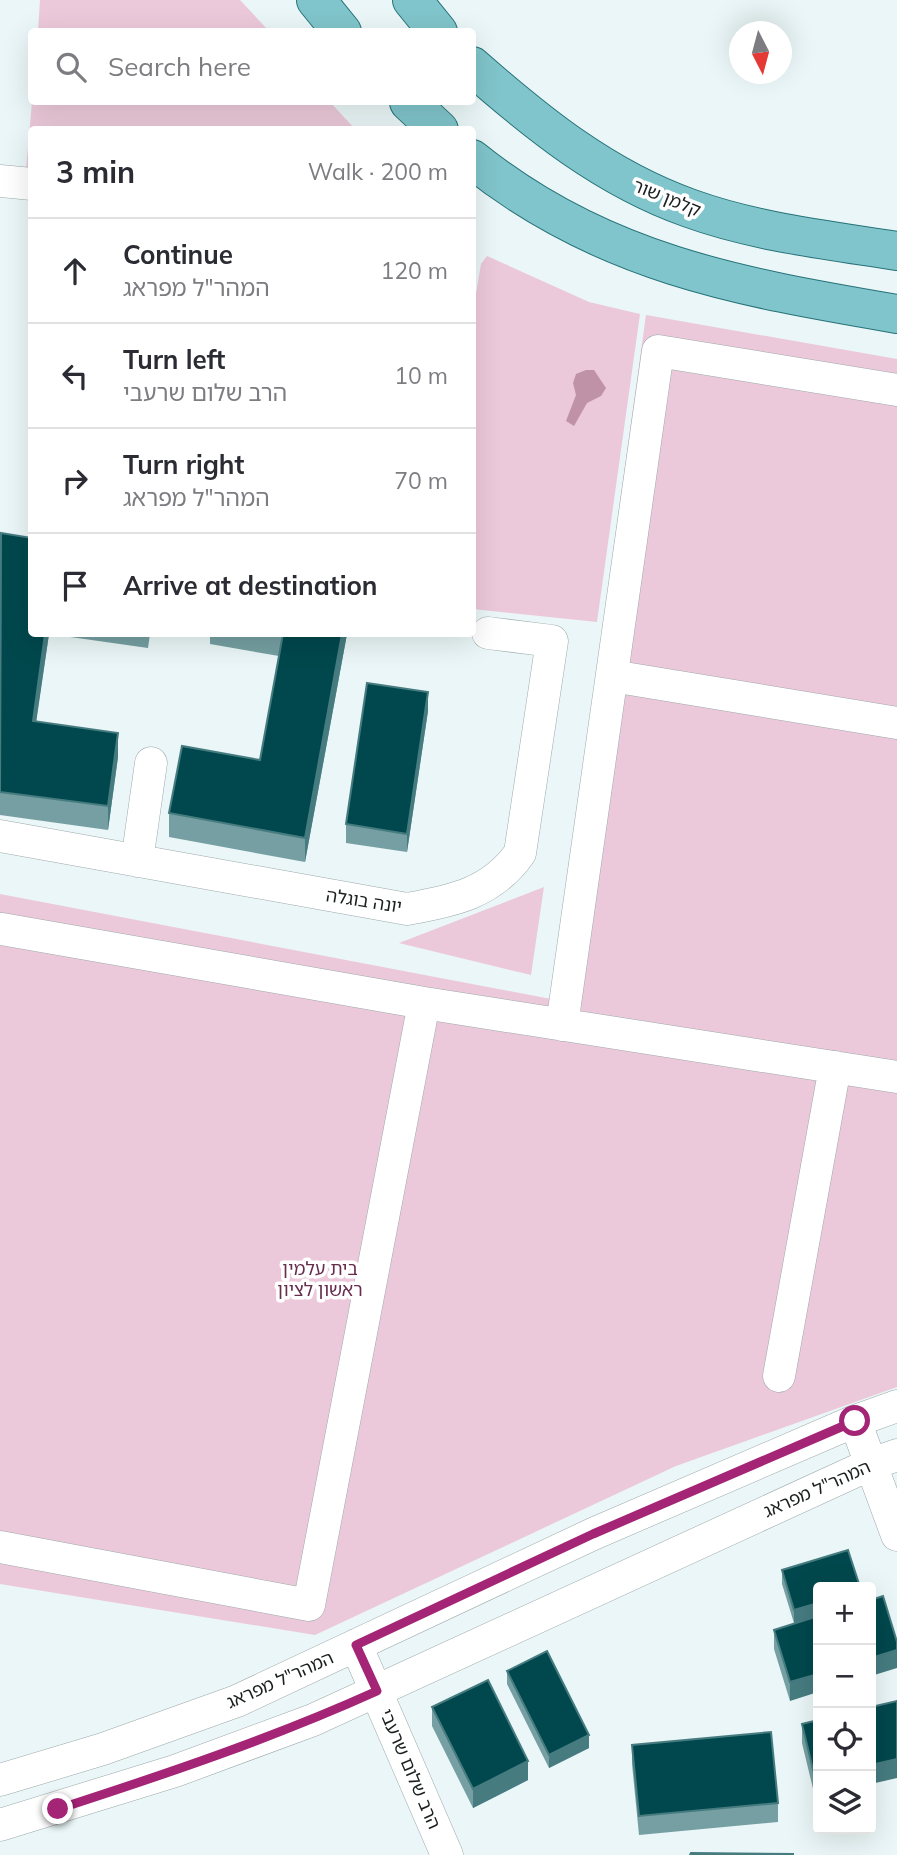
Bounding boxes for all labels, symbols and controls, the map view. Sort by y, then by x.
north arrow [729,21,792,84]
search box [28,28,476,105]
icon: search [52,48,90,86]
text: Search here [108,50,251,83]
text: 3 min [56,153,135,191]
text: Walk · 200 m [308,157,448,186]
street label: קלמן שור [630,174,704,221]
text: Continue [123,238,233,271]
icon: ahead [56,252,94,290]
text: 120 m [380,256,448,285]
text: המהר"ל מפראג [123,273,270,302]
text: Turn left [123,343,225,376]
icon: left [56,357,94,395]
text: 10 m [394,361,448,390]
text: הרב שלום שרעבי [123,378,287,407]
text: Turn right [123,448,244,481]
icon: right [56,462,94,500]
text: 70 m [394,466,448,495]
text: המהר"ל מפראג [123,483,270,512]
icon: arrive [56,567,94,605]
text: Arrive at destination [123,569,378,602]
street label: יונה בוגלה [325,883,404,918]
park label: בית עלמין ראשון לציון [277,1257,363,1301]
route start [839,1405,870,1436]
street label: המהר"ל מפראג [760,1455,874,1522]
map controls [813,1582,876,1834]
button: + [813,1582,876,1645]
button: − [813,1645,876,1708]
street label: המהר"ל מפראג [223,1646,337,1713]
street label: הרב שלום שרעבי [375,1705,446,1832]
button: locate [813,1708,876,1771]
button: layers [813,1771,876,1834]
route end [42,1793,73,1824]

